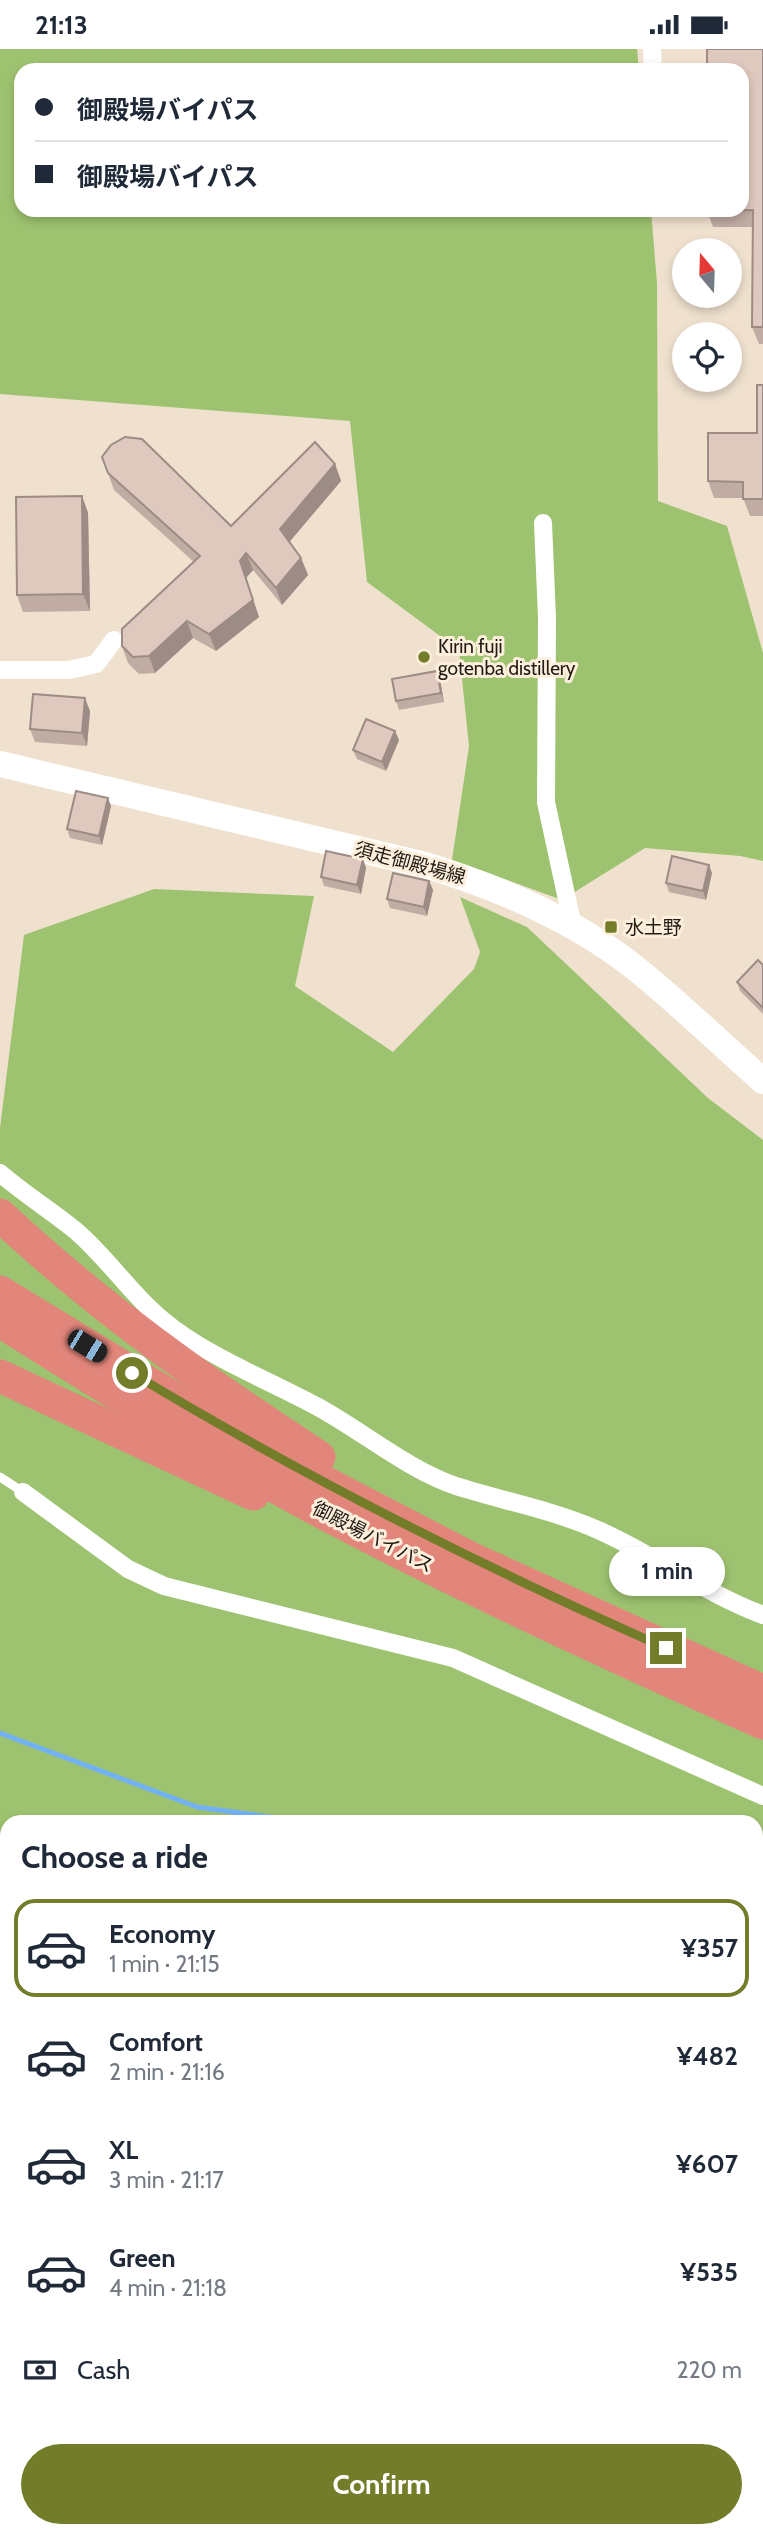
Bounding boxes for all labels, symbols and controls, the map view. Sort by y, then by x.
text: 21:13 [35,9,88,41]
text: 御殿場バイパス [77,94,258,126]
text: 御殿場バイパス [77,161,258,193]
north arrow [672,238,742,308]
map controls [672,238,742,392]
button: locate [672,322,742,392]
place label: Kirin fuji gotenba distillery [438,635,576,680]
marker: Kirin fuji gotenba distillery [416,649,432,665]
street label: 須走御殿場線 [352,837,468,889]
place label: 水土野 [625,916,682,939]
marker: 水土野 [603,919,619,935]
car [64,1326,111,1366]
route start [116,1357,148,1389]
street label: 御殿場バイパス [309,1497,437,1577]
callout: 1 min [608,1547,724,1595]
text: 1 min [641,1557,693,1585]
route end [650,1632,682,1664]
text: Choose a ride [21,1837,208,1876]
icon: car [25,1917,88,1980]
text: Economy [109,1918,215,1950]
text: ¥357 [681,1932,738,1964]
text: 1 min · 21:15 [109,1950,220,1978]
icon: car [25,2025,88,2088]
text: Comfort [109,2026,203,2058]
text: ¥482 [677,2040,738,2072]
text: 2 min · 21:16 [109,2058,225,2086]
icon: car [25,2133,88,2196]
text: XL [109,2134,138,2166]
text: ¥607 [676,2148,738,2180]
text: 3 min · 21:17 [109,2166,224,2194]
icon: car [25,2241,88,2304]
text: Green [109,2242,176,2274]
text: ¥535 [680,2256,738,2288]
text: 4 min · 21:18 [109,2274,227,2302]
icon: cash [21,2351,59,2389]
text: Cash [77,2354,130,2386]
text: 220 m [676,2356,742,2384]
button: Confirm [21,2444,742,2524]

